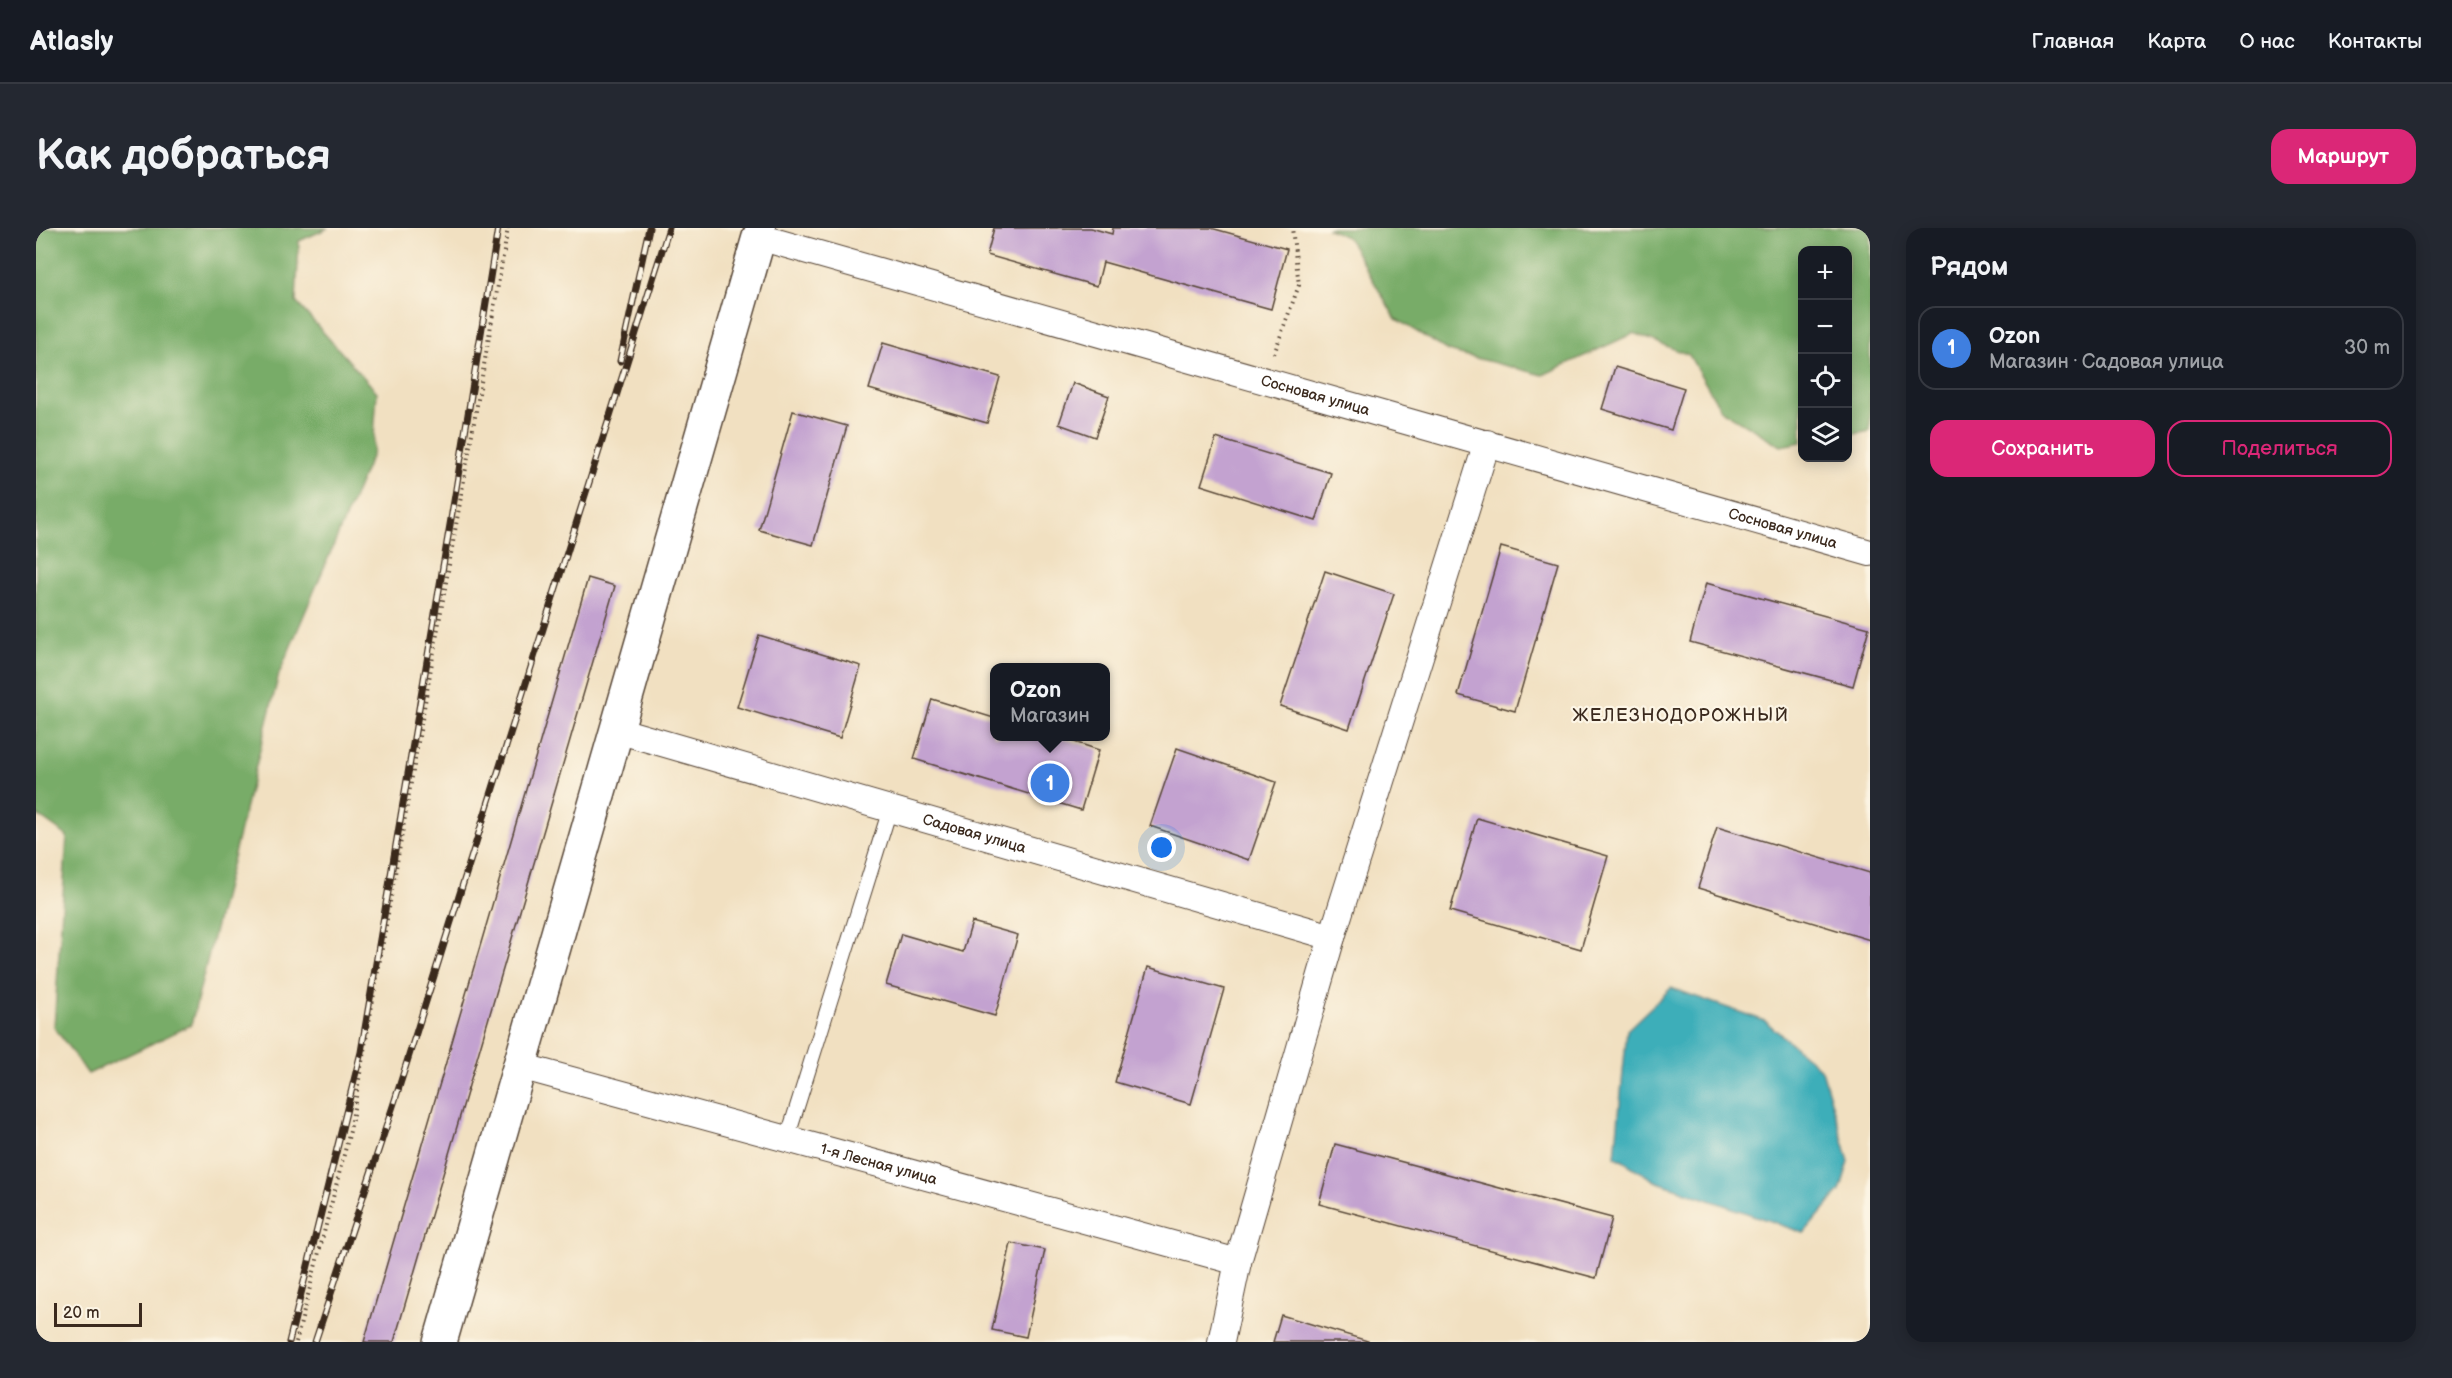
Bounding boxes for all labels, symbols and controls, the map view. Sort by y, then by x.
text: Atlasly [30,25,113,58]
text: Главная [2031,29,2114,54]
text: Карта [2147,29,2206,54]
text: О нас [2239,29,2295,54]
text: Контакты [2328,29,2422,54]
button: Маршрут [2271,129,2416,184]
text: Как добраться [36,131,331,182]
map controls [1798,246,1852,462]
button: + [1798,246,1852,300]
text: Рядом [1930,252,2008,283]
button: − [1798,300,1852,354]
text: Ozon [1989,323,2040,350]
text: 1 [1947,336,1956,360]
text: 30 m [2344,336,2390,360]
text: Магазин · Садовая улица [1989,350,2224,374]
button: locate [1798,354,1852,408]
street label: Сосновая улица [1259,371,1372,420]
button: layers [1798,408,1852,462]
button: Сохранить [1930,420,2155,477]
button: Поделиться [2167,420,2392,477]
street label: Сосновая улица [1726,504,1840,553]
popup [990,663,1110,741]
text: Ozon [1010,677,1061,704]
text: Магазин [1010,704,1090,728]
district label: ЖЕЛЕЗНОДОРОЖНЫЙ [1572,705,1790,726]
pin: 1 [1030,760,1070,806]
street label: Садовая улица [920,810,1028,858]
your location [1147,833,1176,862]
street label: 1-я Лесная улица [818,1139,939,1189]
scale bar [54,1300,142,1328]
text: 20 m [63,1304,99,1323]

